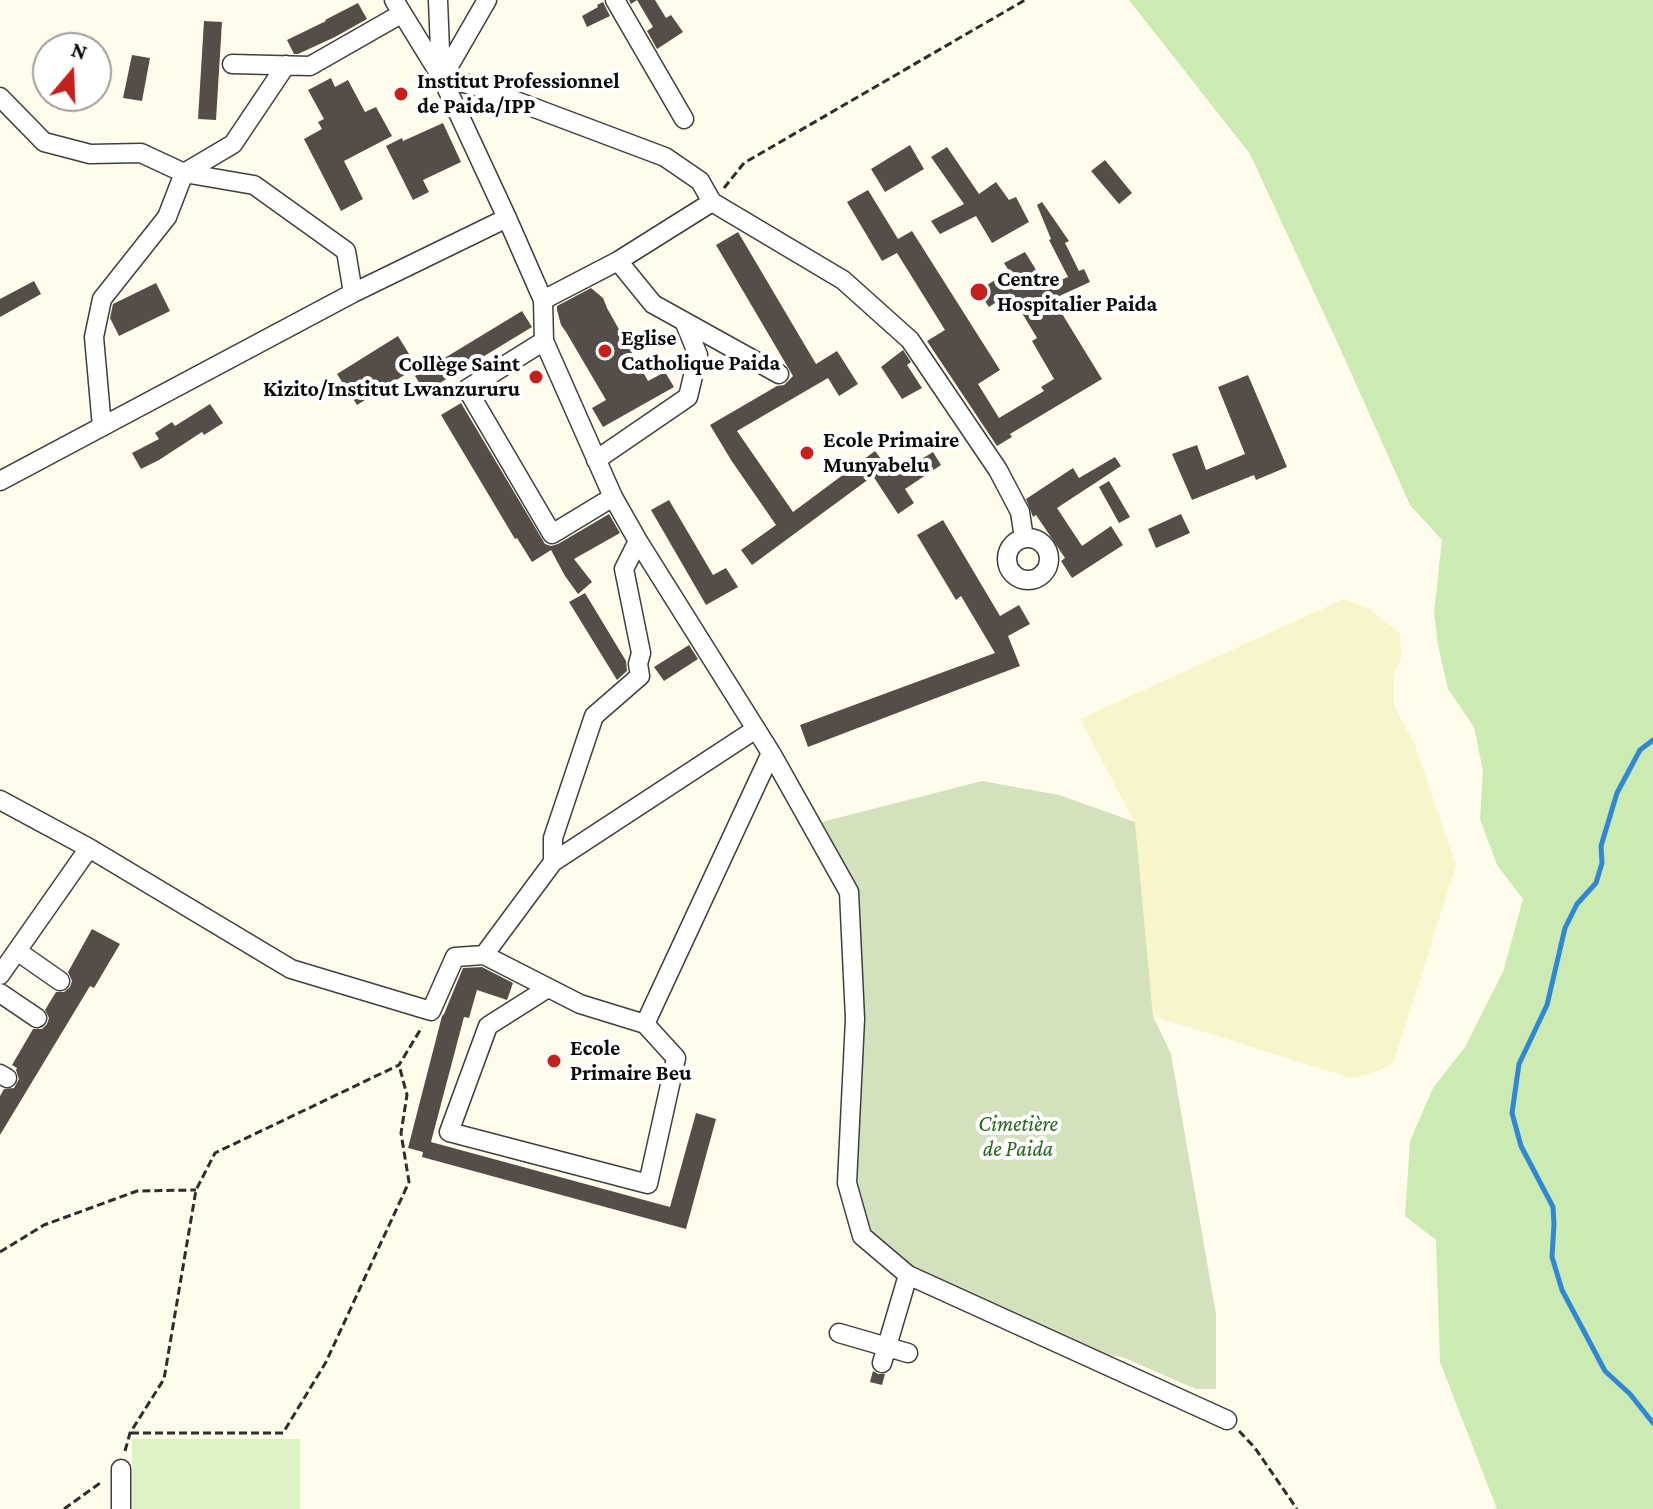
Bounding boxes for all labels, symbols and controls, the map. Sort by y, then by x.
north arrow [32,32,112,112]
text: N [68,36,90,65]
place label: Institut Professionnel de Paida/IPP [417,68,620,120]
marker: Institut Professionnel de Paida/IPP [392,85,410,103]
place label: Centre Hospitalier Paida [997,266,1157,318]
marker: Centre Hospitalier Paida [968,281,990,303]
place label: Eglise Catholique Paida [621,325,780,376]
marker: Eglise Catholique Paida [596,342,614,360]
place label: Collège Saint Kizito/Institut Lwanzururu [263,351,520,402]
marker: Collège Saint Kizito/Institut Lwanzururu [527,368,545,386]
place label: Ecole Primaire Munyabelu [823,427,959,478]
marker: Ecole Primaire Munyabelu [798,444,816,462]
place label: Ecole Primaire Beu [570,1035,691,1086]
marker: Ecole Primaire Beu [545,1052,563,1070]
park label: Cimetière de Paida [978,1111,1058,1162]

